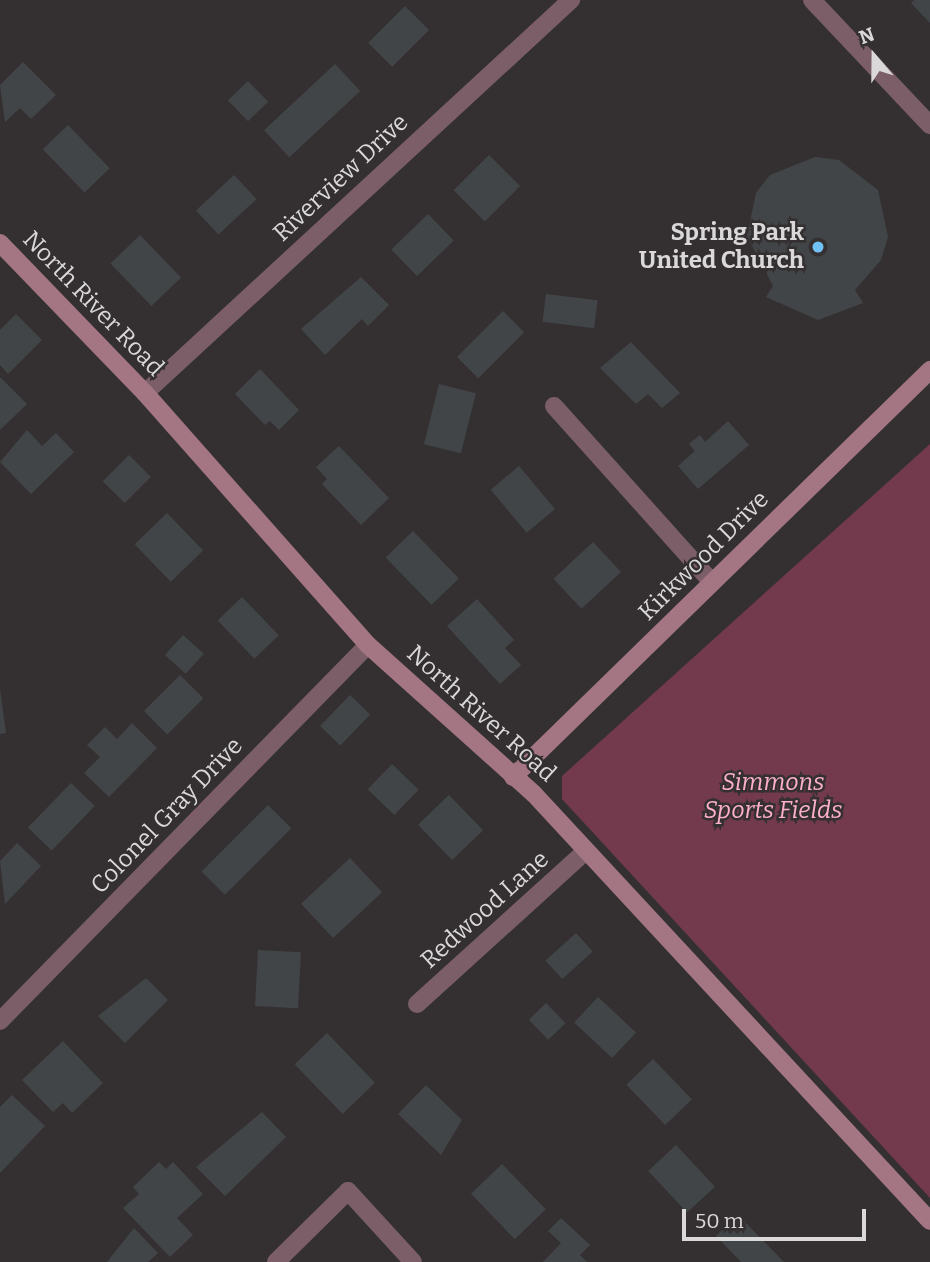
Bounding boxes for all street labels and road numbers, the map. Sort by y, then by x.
street label: Riverview Drive [268,108,414,248]
street label: North River Road [16,225,170,383]
street label: Kirkwood Drive [633,485,775,627]
street label: North River Road [401,640,561,788]
street label: Colonel Gray Drive [85,732,249,900]
street label: Redwood Lane [415,845,555,975]

